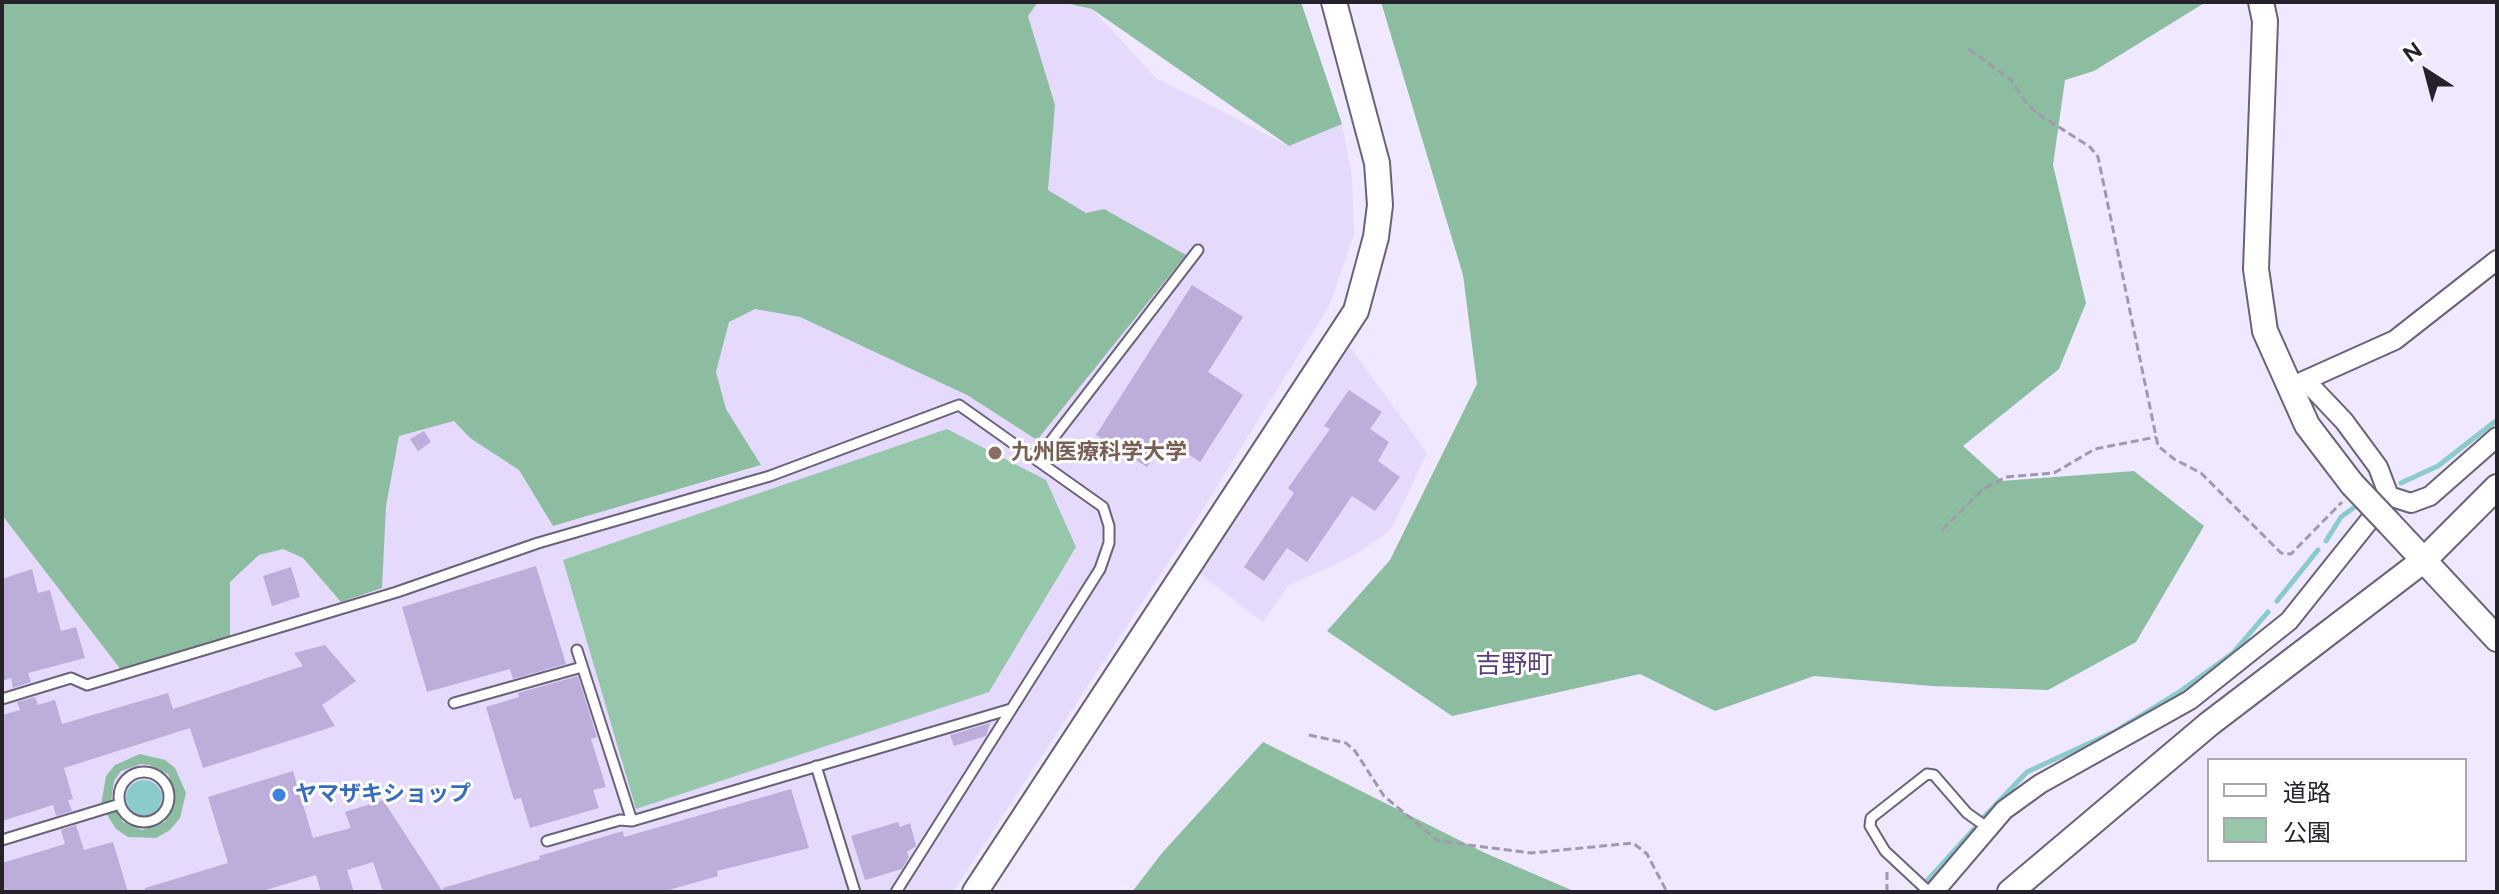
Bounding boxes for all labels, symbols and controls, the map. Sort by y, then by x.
north arrow [2387,32,2467,112]
text: N [2398,36,2427,68]
place label: 九州医療科学大学 [1011,440,1187,466]
marker: 九州医療科学大学 [986,444,1004,462]
district label: 吉野町 [1475,649,1553,681]
legend [2207,758,2467,862]
text: 道路 [2283,778,2331,807]
place label: ヤマザキショップ [295,782,471,808]
marker: ヤマザキショップ [270,786,288,804]
text: 公園 [2283,818,2331,847]

